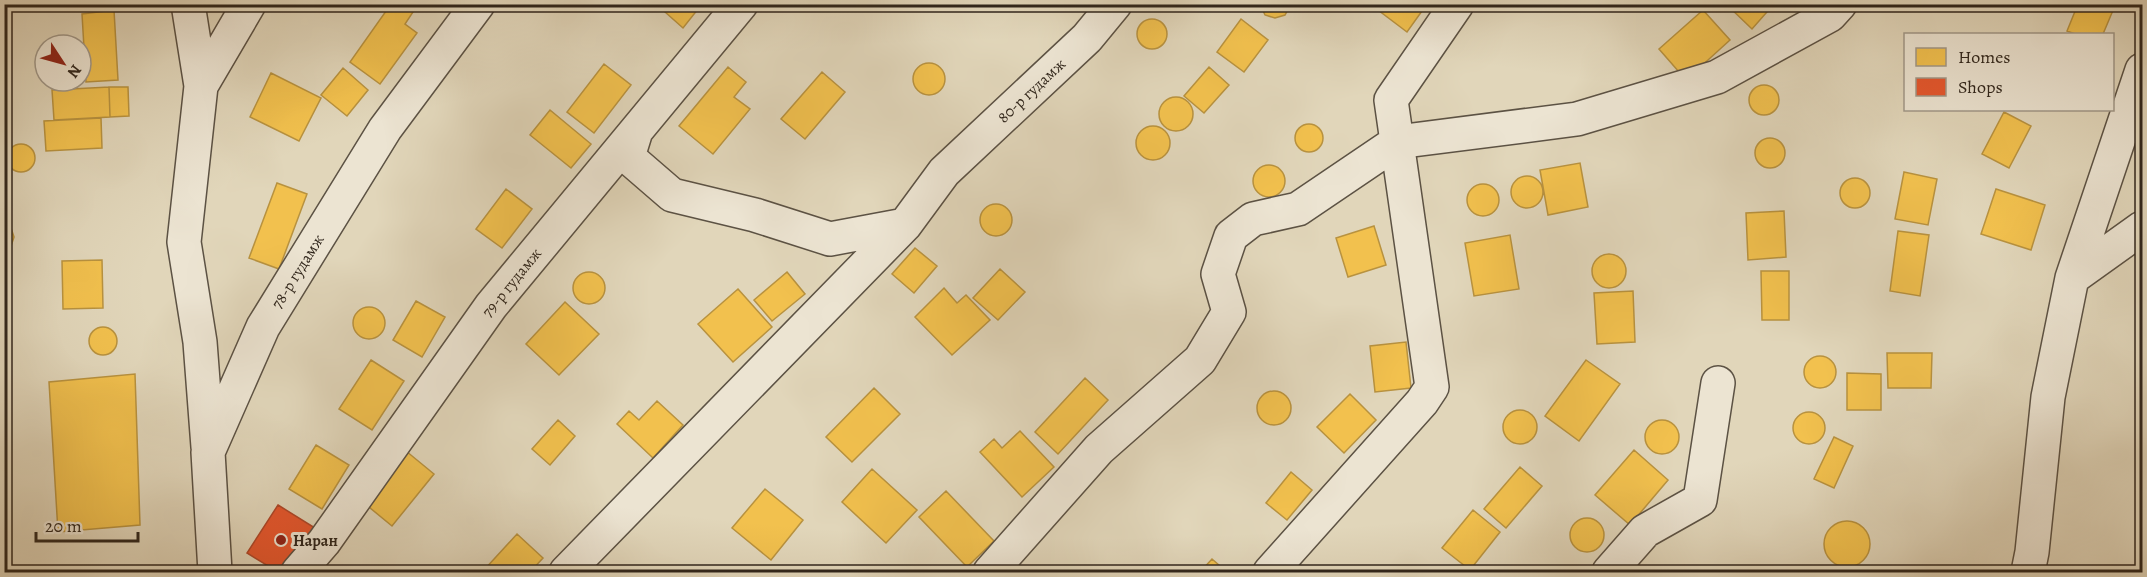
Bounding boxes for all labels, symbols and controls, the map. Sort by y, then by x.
north arrow [33,33,93,93]
legend [1904,33,2114,111]
text: Homes [1958,45,2010,69]
street label: 80-р гудамж [993,53,1071,128]
text: N [62,60,87,83]
text: Shops [1958,75,2003,99]
street label: 78-р гудамж [266,230,329,313]
street label: 79-р гудамж [477,243,547,322]
scale bar [36,505,138,543]
text: 20 m [45,514,82,538]
place label: Наран [293,530,338,552]
marker: Наран [274,533,288,547]

